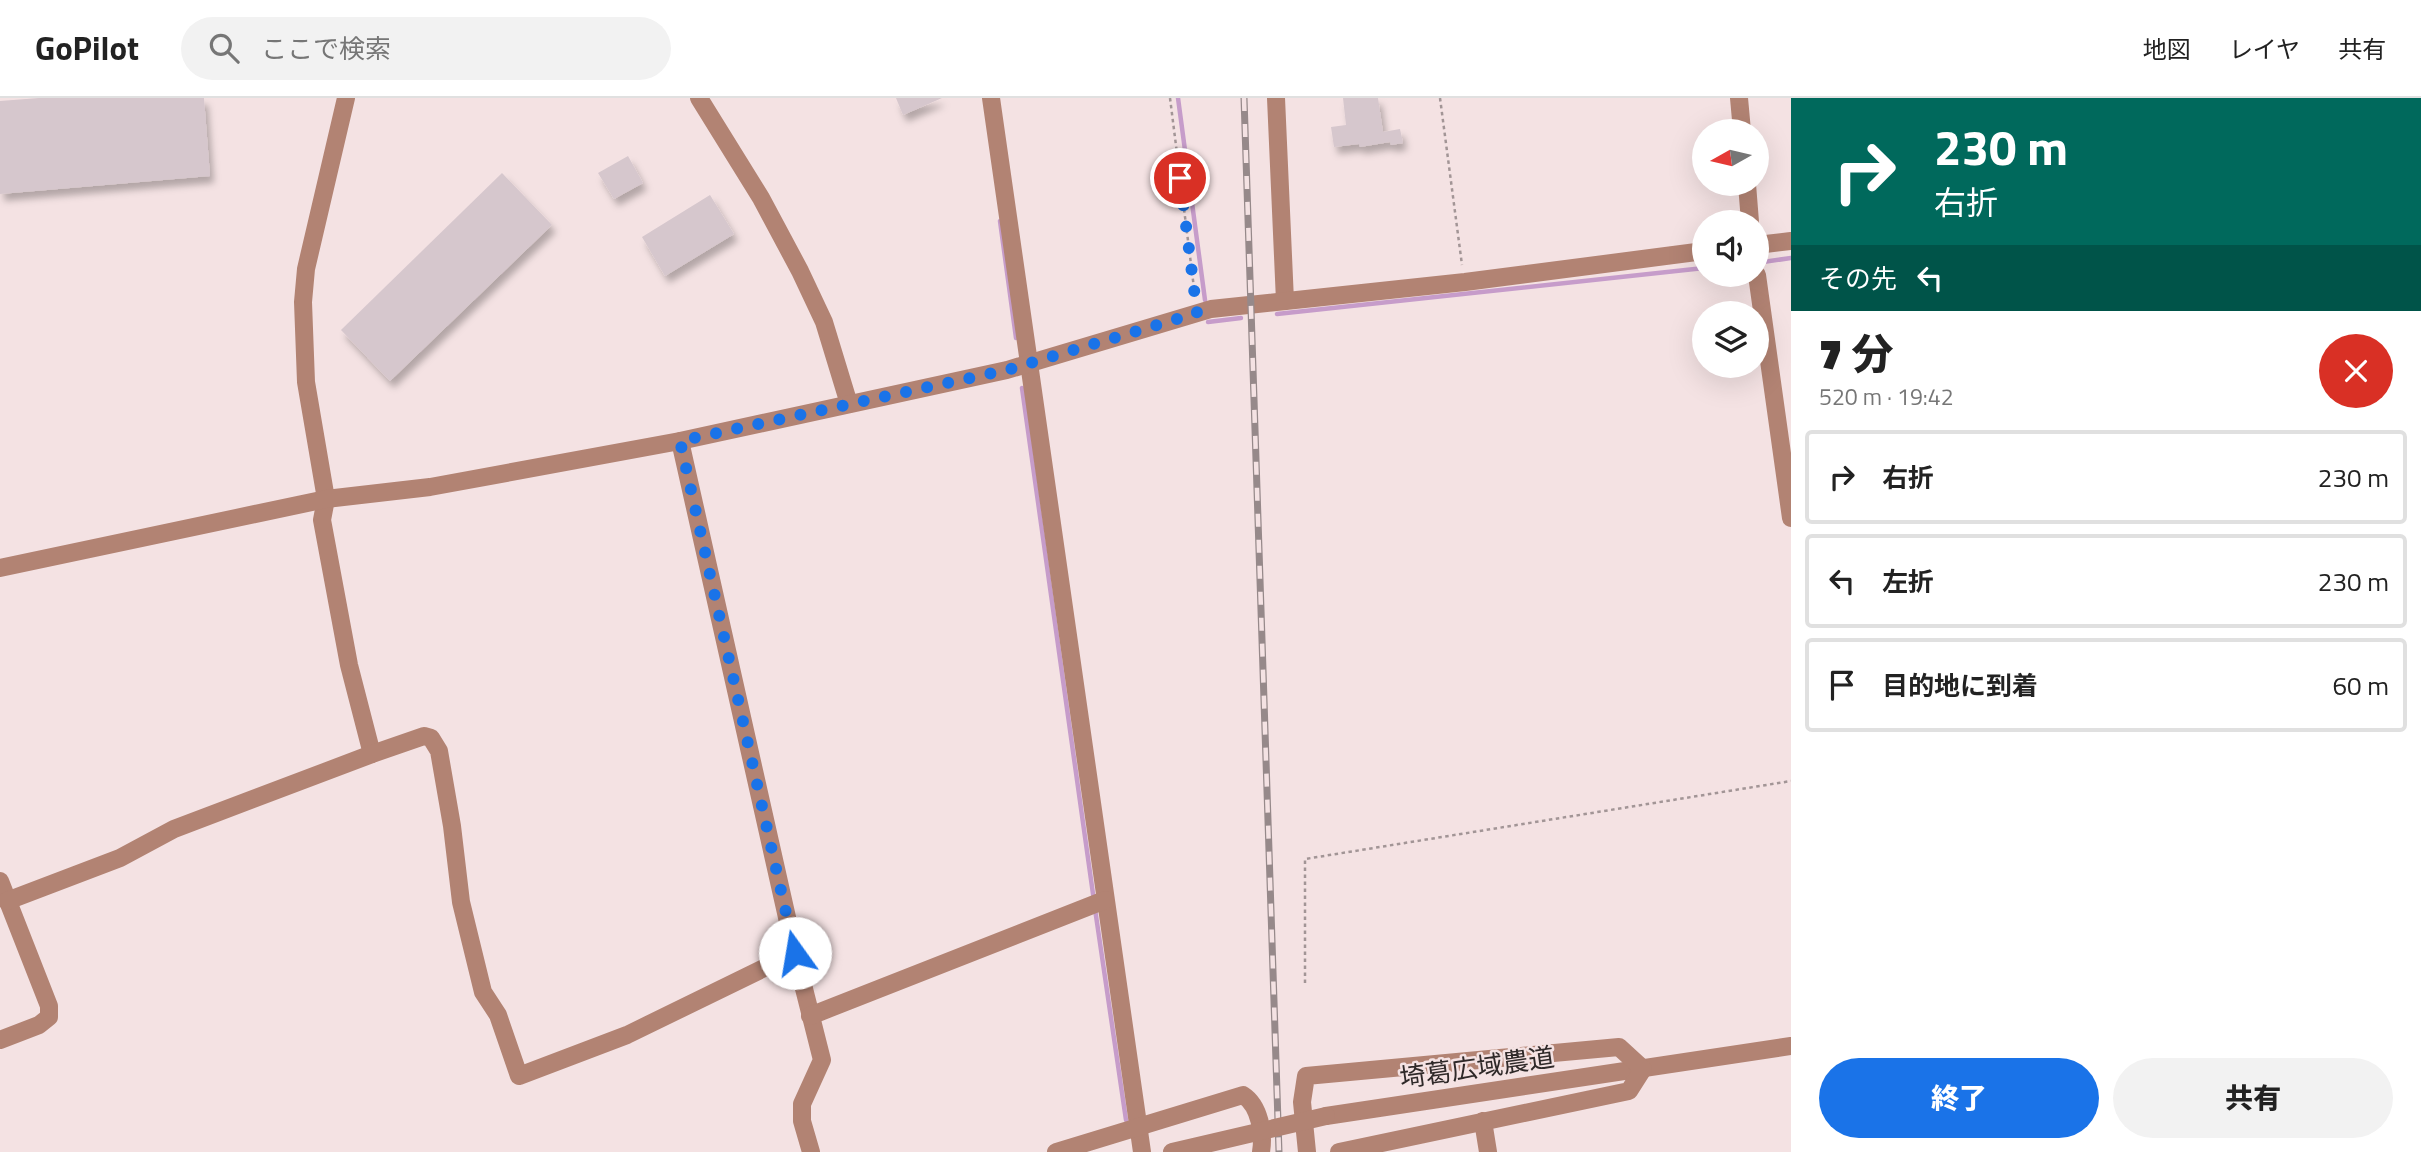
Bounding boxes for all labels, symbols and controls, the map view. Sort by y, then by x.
search box [181,17,671,80]
text: GoPilot [35,23,139,73]
icon: search [205,29,243,67]
text: ここで検索 [261,29,391,68]
text: 地図 [2143,31,2191,67]
text: レイヤ [2229,31,2300,67]
text: 共有 [2338,31,2386,67]
text: 230 m [1934,109,2068,184]
north arrow [1692,119,1769,196]
map controls [1692,119,1769,378]
icon: right [1819,126,1910,217]
pin [1150,148,1210,208]
icon: arrive [1161,159,1199,197]
text: 右折 [1934,178,1998,226]
button: sound [1692,210,1769,287]
text: その先 [1819,259,1897,298]
icon: left [1911,259,1949,297]
button: layers [1692,301,1769,378]
text: 7 分 [1819,321,1893,385]
button: close [2319,334,2393,408]
text: 520 m · 19:42 [1819,379,1954,414]
icon: right [1823,458,1861,496]
text: 右折 [1882,458,1934,497]
text: 230 m [2318,458,2389,497]
icon: left [1823,562,1861,600]
text: 左折 [1882,562,1934,601]
text: 230 m [2318,562,2389,601]
icon: arrive [1823,666,1861,704]
text: 目的地に到着 [1882,666,2038,705]
text: 60 m [2332,666,2389,705]
position arrow [758,916,832,990]
street label: 埼葛広域農道 [1397,1037,1557,1097]
button: 終了 [1819,1058,2099,1138]
button: 共有 [2113,1058,2393,1138]

